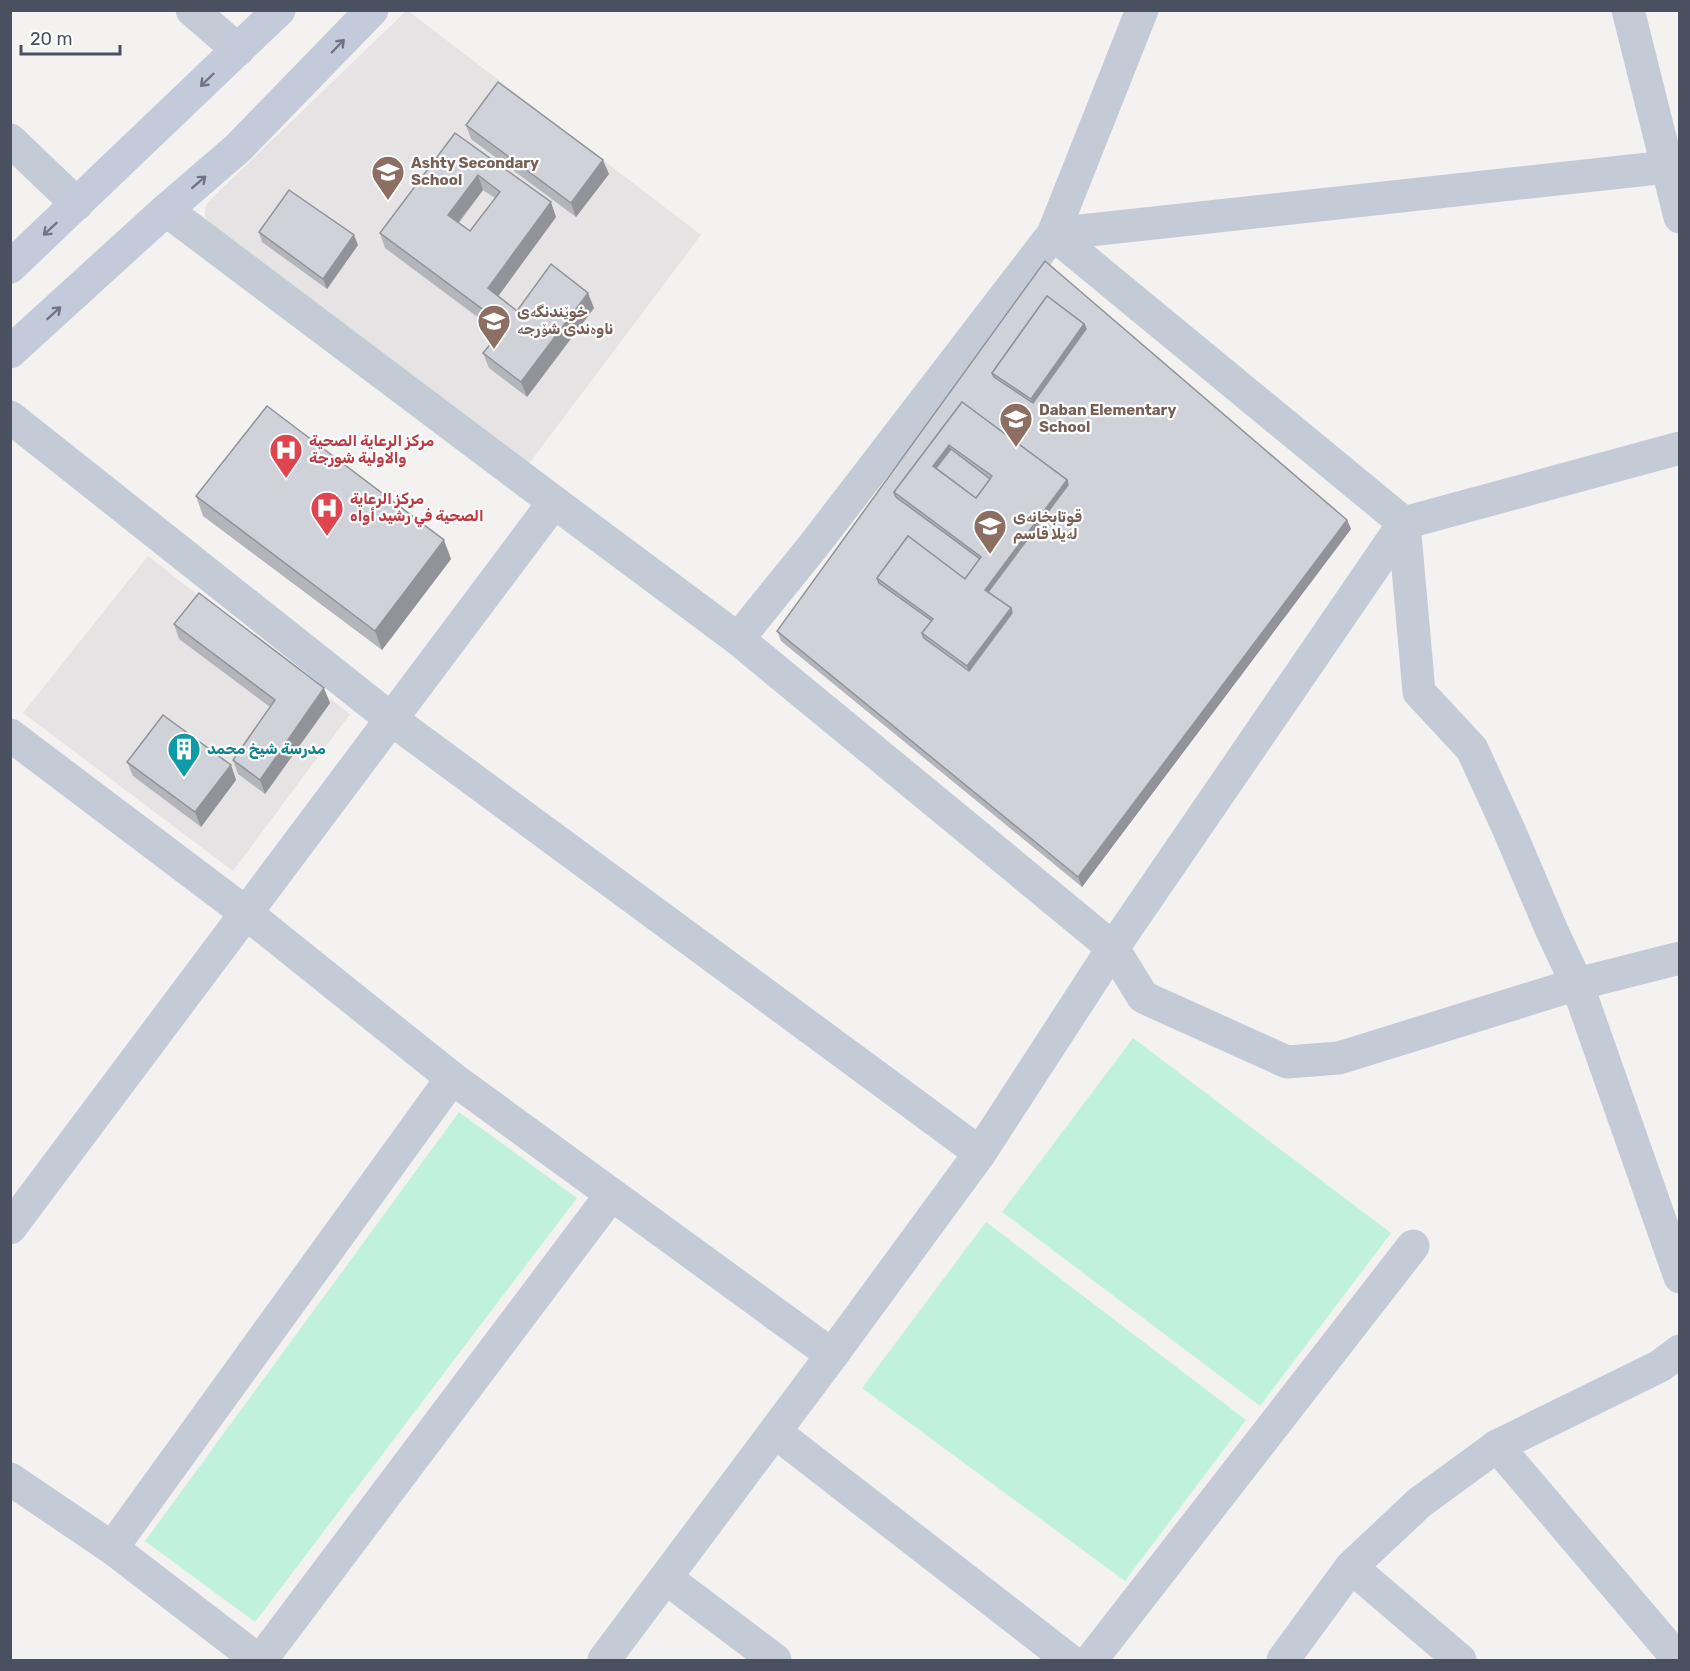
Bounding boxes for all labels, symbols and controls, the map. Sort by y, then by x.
scale bar [21,18,120,56]
text: 20 m [30,28,72,50]
one-way arrow [330,38,345,53]
one-way arrow [199,73,214,88]
school or university icon: Ashty Secondary School [370,154,406,201]
place label: Ashty Secondary School [411,154,539,189]
one-way arrow [191,175,206,189]
one-way arrow [43,222,58,237]
school or university icon: خوێندنگەی ناوەندی شۆرجە [476,303,512,350]
place label: خوێندنگەی ناوەندی شۆرجە [517,303,613,338]
one-way arrow [46,306,61,320]
school or university icon: Daban Elementary School [998,401,1034,448]
place label: Daban Elementary School [1039,401,1176,436]
hospital icon: مركز الرعاية الصحية والاولية شورجة [268,432,304,479]
place label: مركز الرعاية الصحية والاولية شورجة [309,432,435,467]
hospital icon: مركز الرعاية الصحية في رشيد أواه [309,490,345,537]
place label: مركز الرعاية الصحية في رشيد أواه [350,490,484,528]
school or university icon: قوتابخانەی لەیلا قاسم [972,508,1008,555]
place label: قوتابخانەی لەیلا قاسم [1013,508,1082,544]
building icon: مدرسة شيخ محمد [166,731,202,778]
place label: مدرسة شيخ محمد [207,740,326,759]

